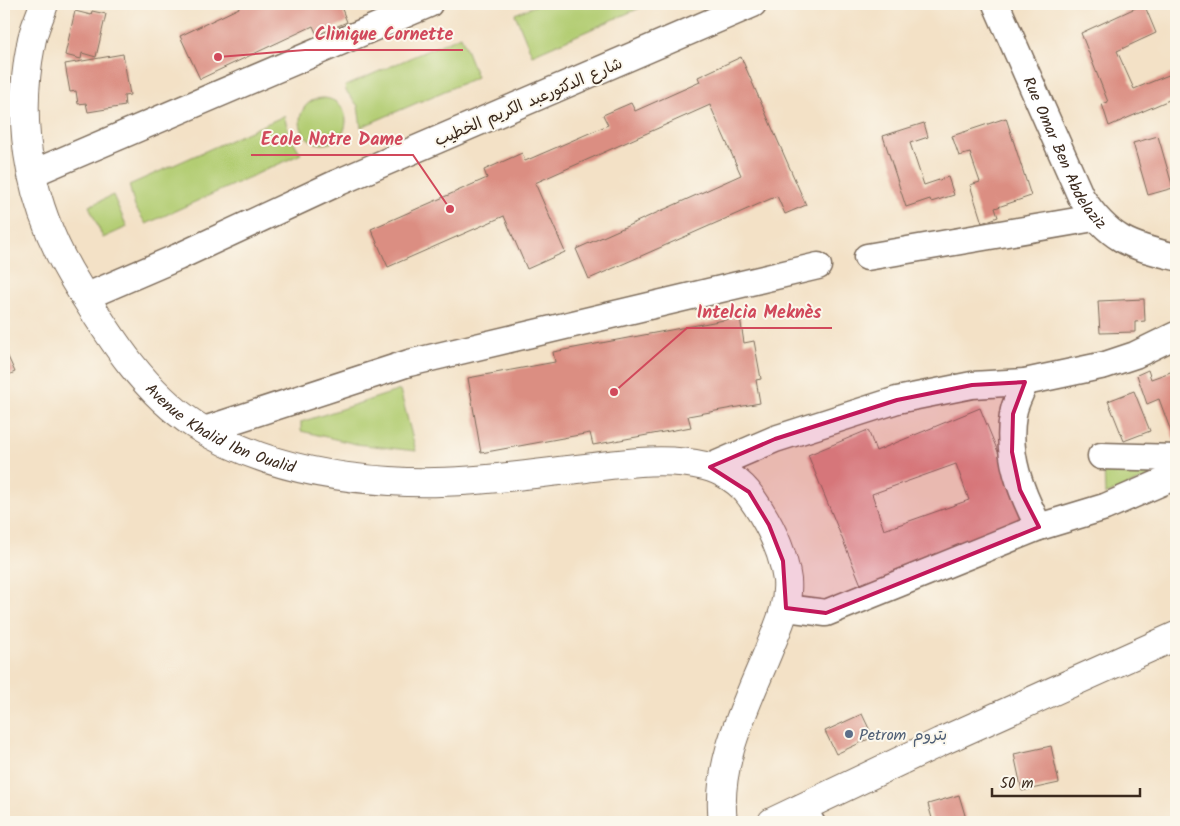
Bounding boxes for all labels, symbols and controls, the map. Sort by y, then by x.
callout: Clinique Cornette [305,17,463,50]
text: Clinique Cornette [315,21,454,50]
street label: شارع الدكتورعبد الكريم الخطيب [431,51,627,153]
street label: Rue Omar Ben Abdelaziz [1016,73,1112,236]
callout: Ecole Notre Dame [251,122,413,155]
text: Ecole Notre Dame [261,126,403,155]
callout: Intelcia Meknès [687,295,832,328]
text: Intelcia Meknès [697,299,822,328]
street label: Avenue Khalid Ibn Oualid [139,378,299,481]
place label: Petrom بتروم [859,723,947,748]
marker: Petrom بتروم [843,728,855,740]
scale bar [992,766,1140,798]
text: 50 m [1000,772,1034,796]

